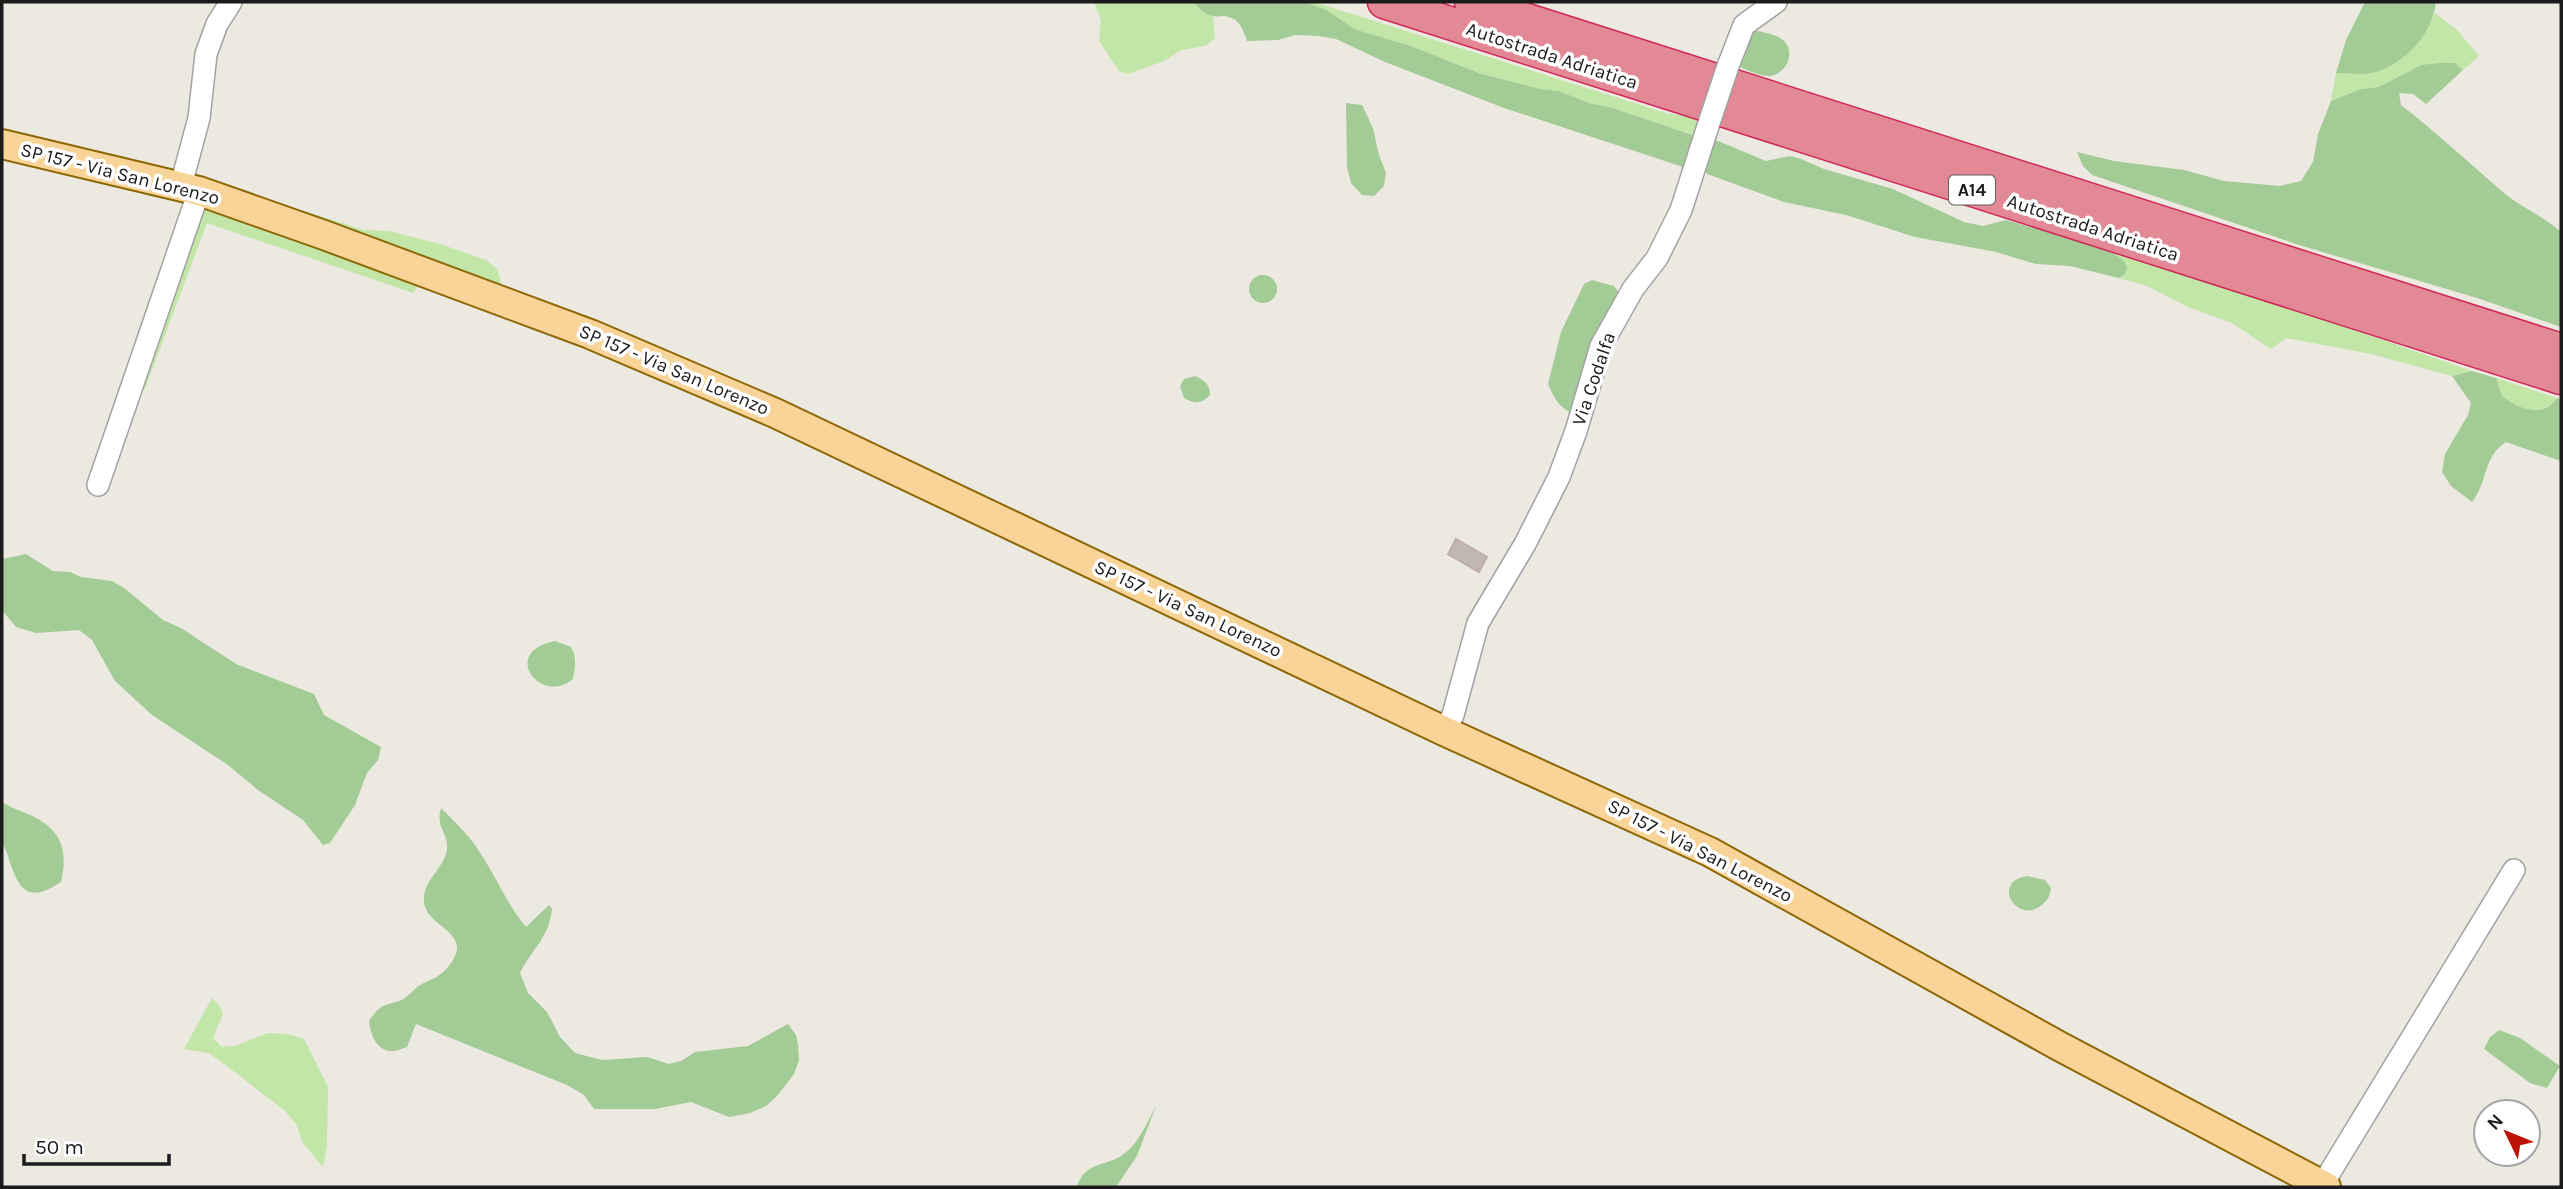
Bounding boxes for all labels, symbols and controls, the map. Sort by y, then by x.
street label: Autostrada Adriatica [1464,18,1640,94]
street label: SP 157 - Via San Lorenzo [18,139,222,209]
road number: A14 [1949,176,1995,204]
street label: Autostrada Adriatica [2005,190,2181,266]
street label: SP 157 - Via San Lorenzo [576,320,772,420]
street label: Via Codalfa [1568,329,1620,429]
street label: SP 157 - Via San Lorenzo [1091,556,1285,662]
street label: SP 157 - Via San Lorenzo [1604,795,1796,907]
north arrow [2472,1098,2542,1168]
text: N [2483,1110,2508,1135]
scale bar [24,1122,170,1166]
text: 50 m [35,1135,84,1159]

